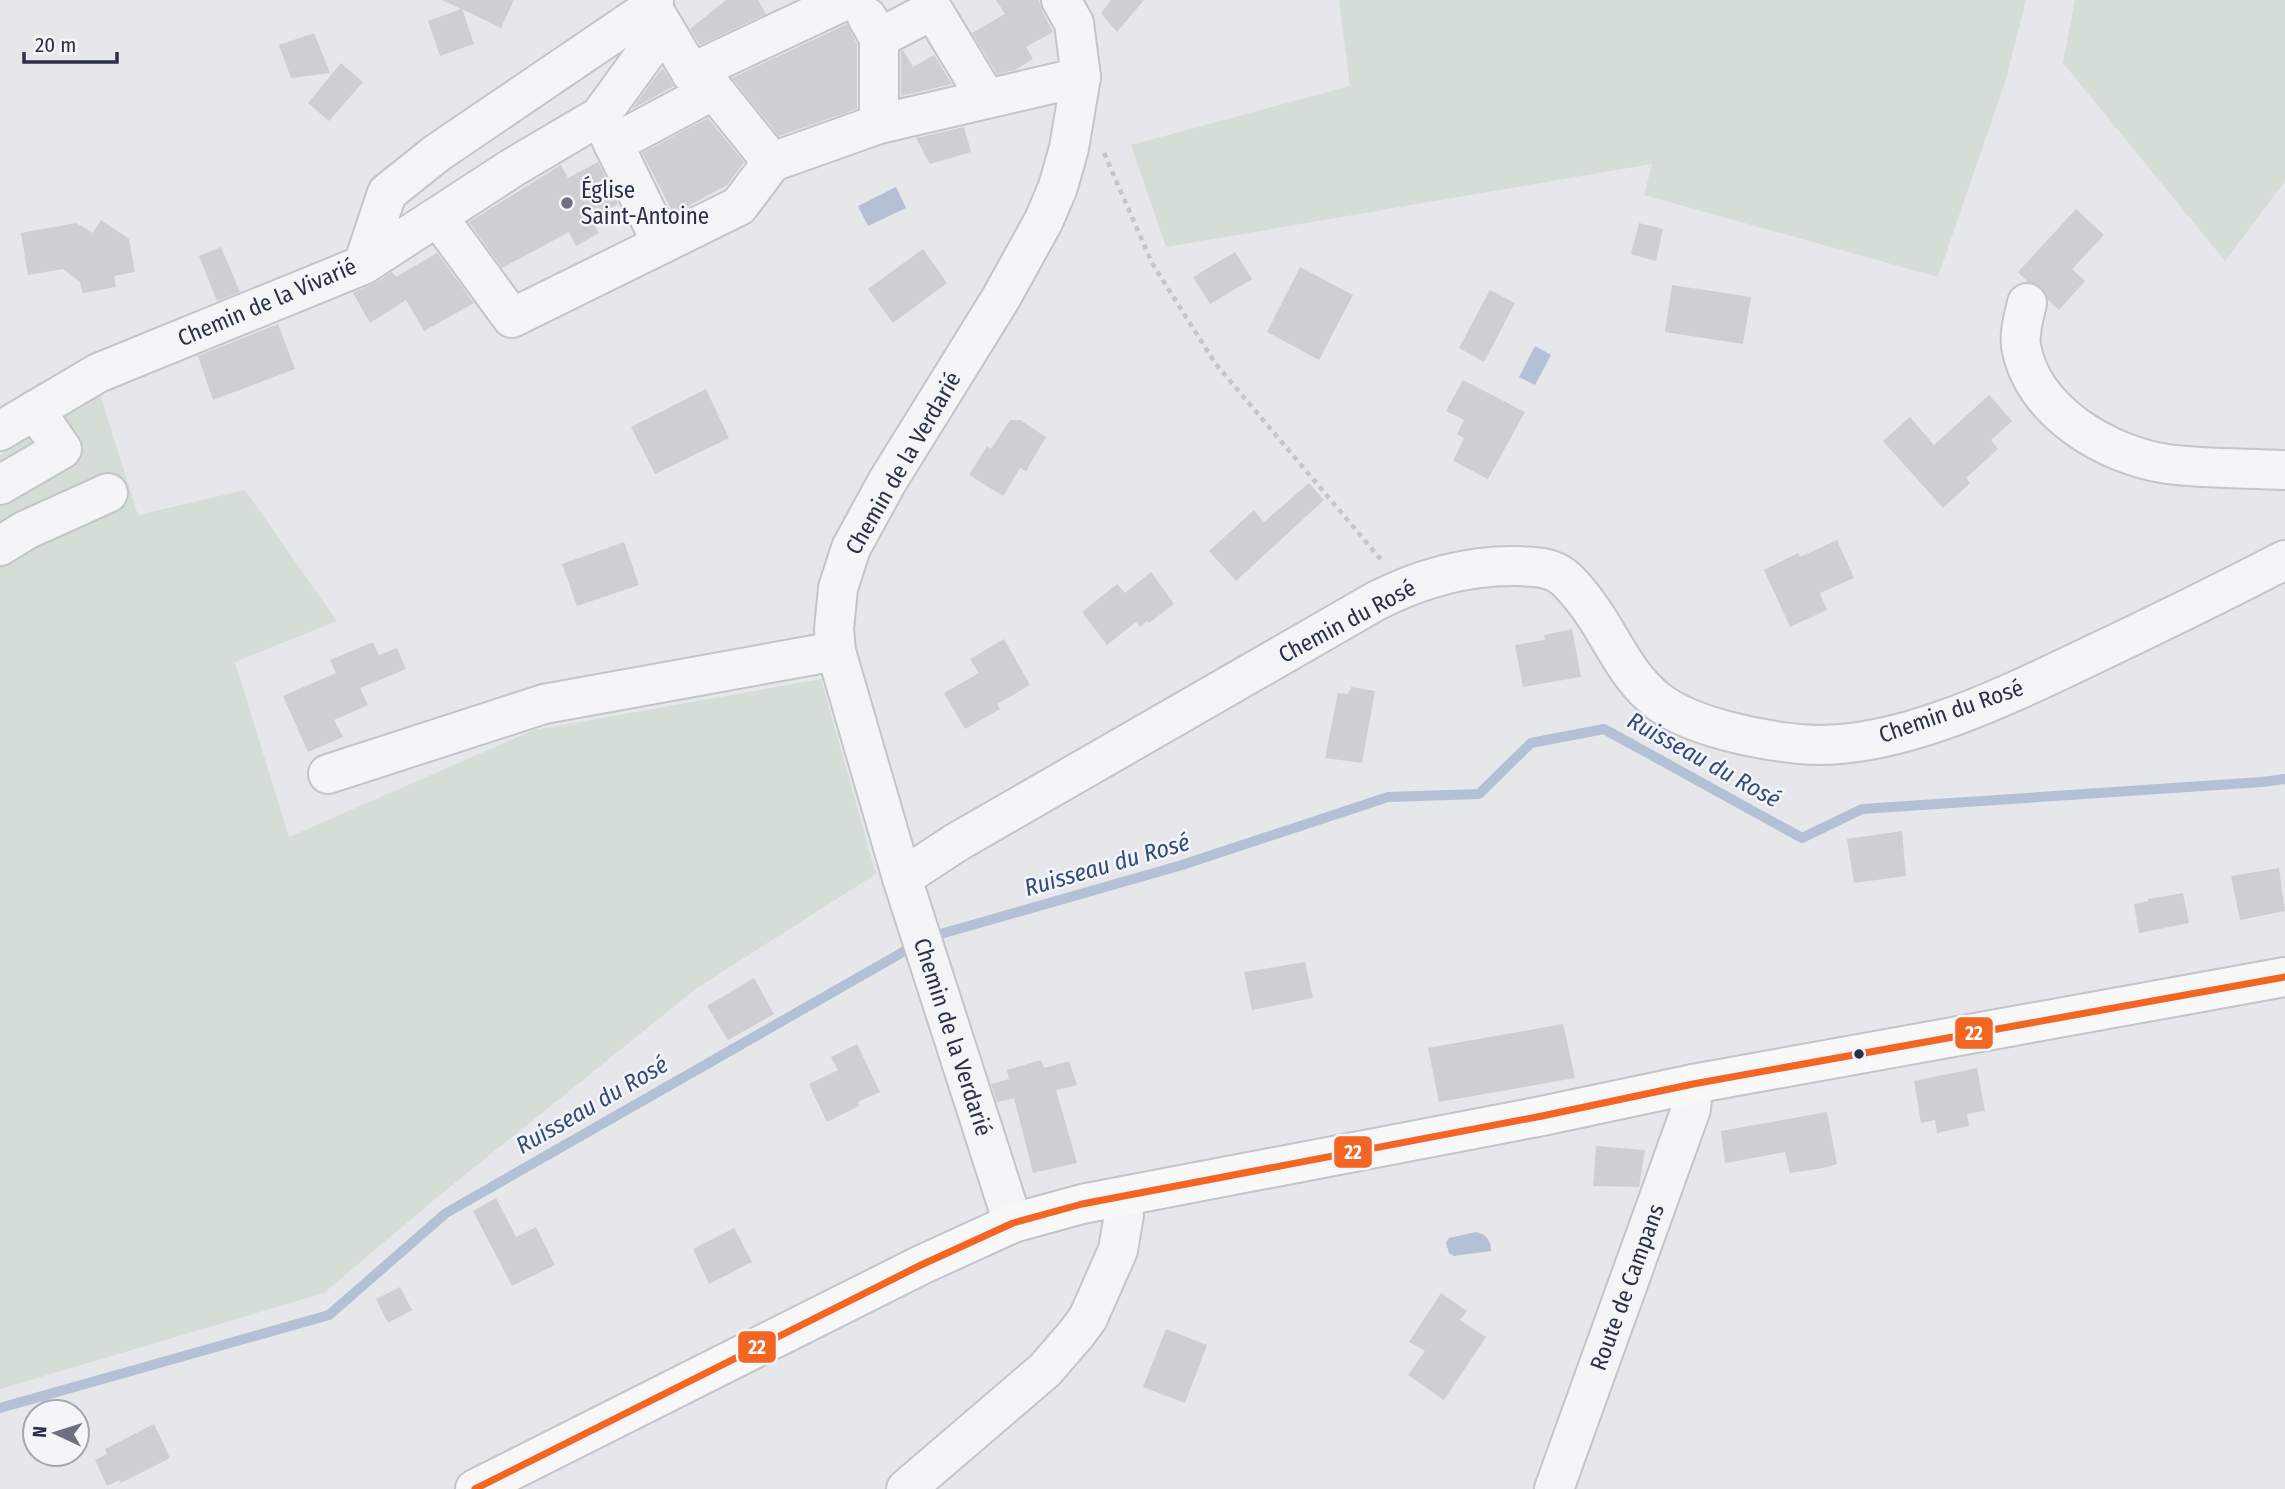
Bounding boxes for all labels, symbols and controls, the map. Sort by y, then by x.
scale bar [24,21,117,65]
text: 20 m [35,32,76,58]
place label: Église Saint-Antoine [581,175,709,230]
marker: Église Saint-Antoine [559,195,575,211]
street label: Chemin de la Vivarié [173,252,361,352]
street label: Chemin de la Verdarié [839,367,967,559]
street label: Chemin du Rosé [1274,573,1420,669]
street label: Chemin du Rosé [1875,673,2027,749]
water label: Ruisseau du Rosé [1623,706,1785,814]
water label: Ruisseau du Rosé [1021,828,1193,902]
street label: Chemin de la Verdarié [908,935,998,1139]
line badge: 22 [1954,1016,1994,1050]
text: 22 [1964,1022,1983,1045]
unlabelled marker [1852,1047,1866,1061]
water label: Ruisseau du Rosé [511,1050,673,1160]
line badge: 22 [1333,1135,1373,1169]
text: 22 [1343,1141,1362,1164]
street label: Route de Campans [1584,1200,1670,1374]
line badge: 22 [737,1330,777,1364]
text: 22 [747,1336,766,1359]
north arrow [21,1398,91,1468]
text: N [28,1425,51,1438]

